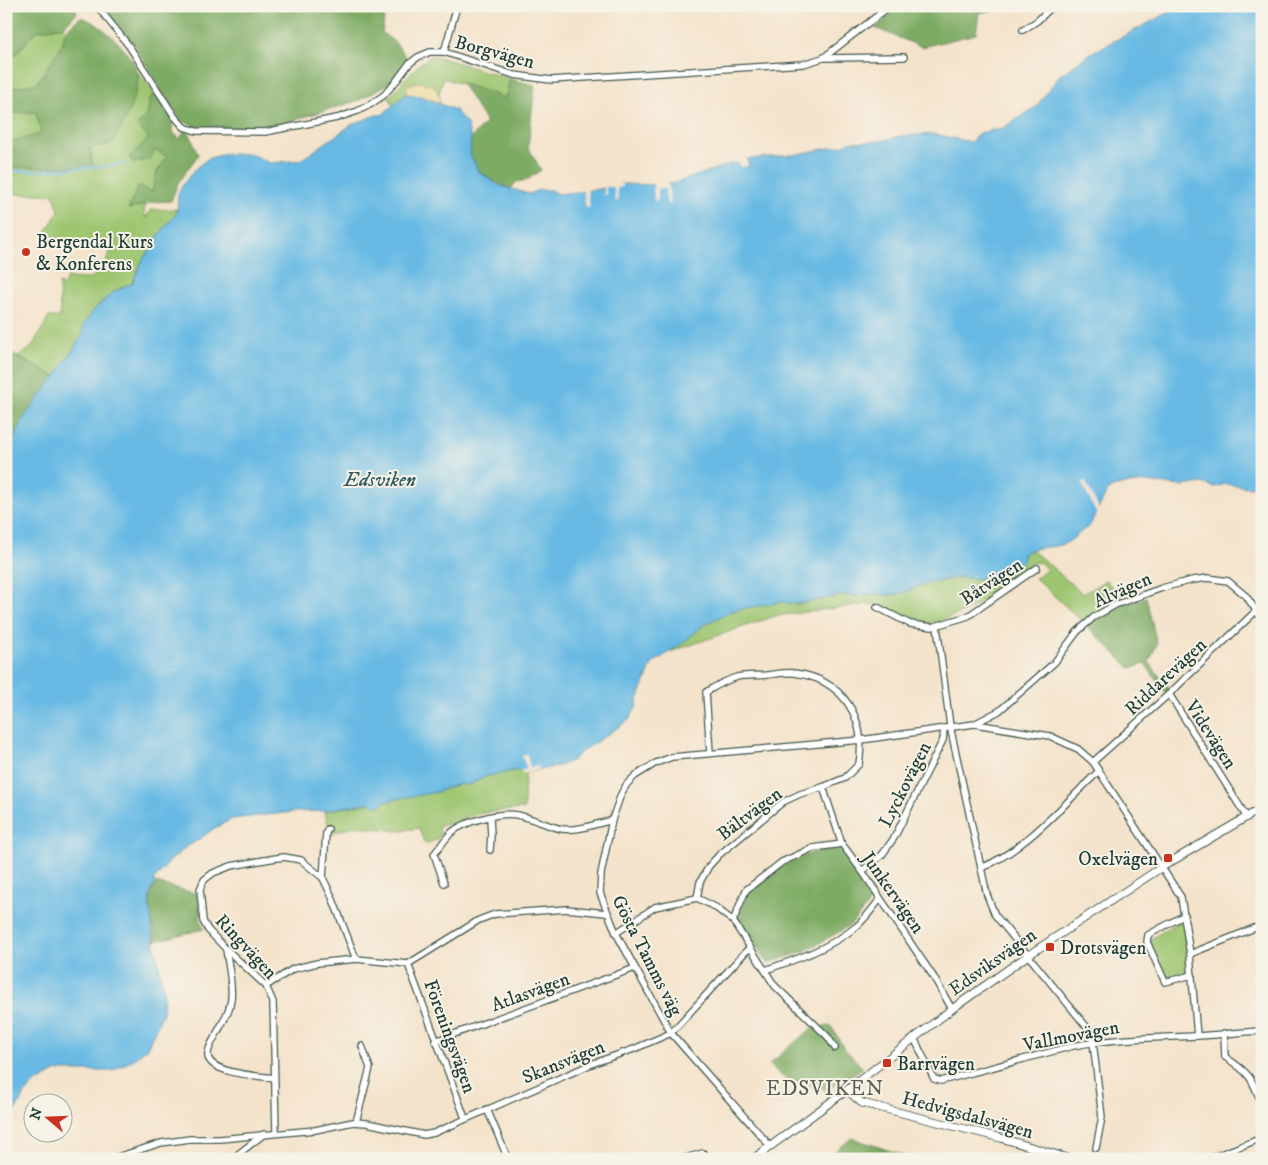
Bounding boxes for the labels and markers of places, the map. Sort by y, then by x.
place label: Bergendal Kurs & Konferens [36,231,153,276]
marker: Bergendal Kurs & Konferens [20,246,32,258]
place label: Oxelvägen [1078,848,1158,871]
marker: Oxelvägen [1162,852,1174,864]
place label: Drotsvägen [1060,937,1146,960]
marker: Drotsvägen [1044,941,1056,953]
place label: Barrvägen [897,1053,975,1076]
marker: Barrvägen [881,1057,893,1069]

